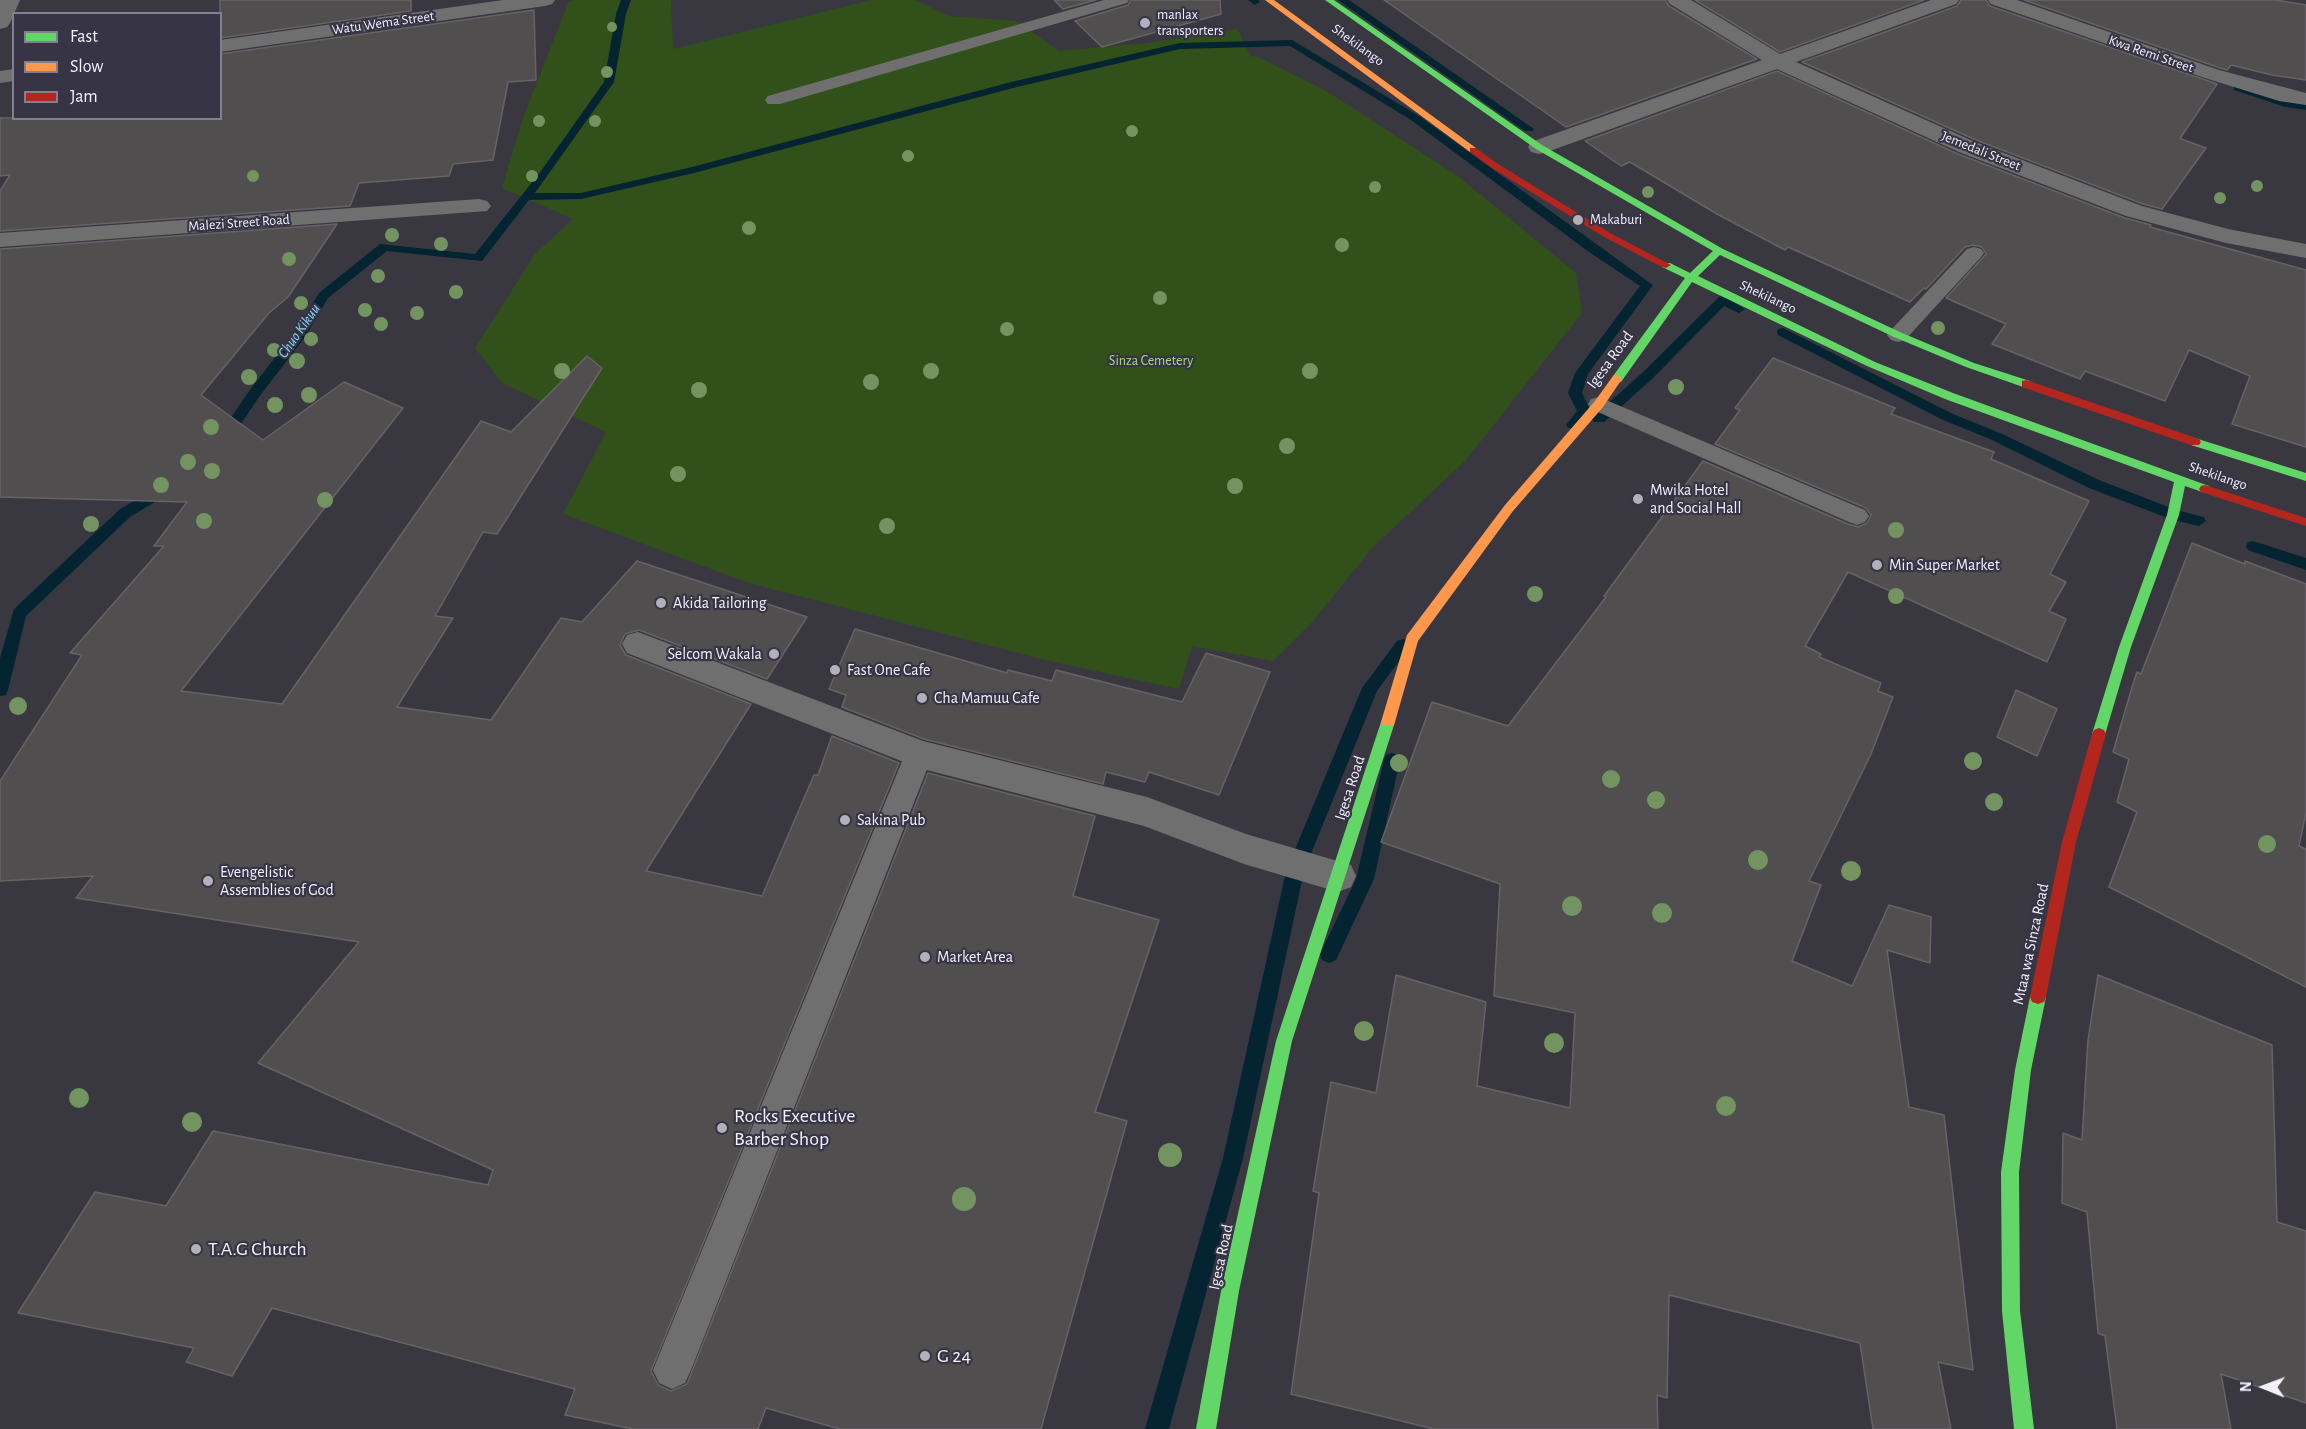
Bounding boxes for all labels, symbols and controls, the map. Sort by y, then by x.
street label: Watu Wema Street [331,7,435,39]
place label: manlax transporters [1157,7,1223,40]
legend [12,12,222,120]
marker: manlax transporters [1138,16,1152,30]
street label: Shekilango [1329,20,1387,70]
text: Fast [70,28,98,46]
street label: Kwa Remi Street [2106,32,2196,76]
text: Slow [70,58,103,76]
text: Jam [70,88,98,106]
street label: Jemedali Street [1939,127,2023,175]
street label: Malezi Street Road [188,211,290,235]
place label: Makaburi [1590,212,1642,228]
marker: Makaburi [1571,213,1585,227]
street label: Shekilango [1737,277,1799,317]
water label: Chuo Kikuu [274,300,324,362]
street label: Igesa Road [1583,327,1637,393]
park label: Sinza Cemetery [1109,353,1193,369]
street label: Shekilango [2187,458,2249,494]
place label: Mwika Hotel and Social Hall [1650,480,1741,518]
marker: Mwika Hotel and Social Hall [1631,492,1645,506]
place label: Min Super Market [1889,555,2000,575]
marker: Min Super Market [1870,558,1884,572]
place label: Akida Tailoring [673,593,767,613]
marker: Akida Tailoring [654,596,668,610]
place label: Selcom Wakala [668,644,762,664]
marker: Selcom Wakala [767,647,781,661]
place label: Fast One Cafe [847,660,930,680]
marker: Fast One Cafe [828,663,842,677]
place label: Cha Mamuu Cafe [934,688,1040,708]
marker: Cha Mamuu Cafe [915,691,929,705]
street label: Igesa Road [1331,753,1369,823]
place label: Sakina Pub [857,810,926,830]
marker: Sakina Pub [838,813,852,827]
place label: Evengelistic Assemblies of God [220,862,334,900]
marker: Evengelistic Assemblies of God [201,874,215,888]
street label: Mtaa wa Sinza Road [2009,882,2053,1006]
place label: Market Area [937,947,1013,967]
marker: Market Area [918,950,932,964]
place label: Rocks Executive Barber Shop [734,1104,855,1151]
marker: Rocks Executive Barber Shop [715,1121,729,1135]
street label: Igesa Road [1205,1222,1237,1292]
place label: T.A.G Church [208,1237,307,1261]
marker: T.A.G Church [189,1242,203,1256]
place label: G 24 [937,1344,971,1368]
marker: G 24 [918,1349,932,1363]
north arrow [2234,1357,2294,1417]
text: N [2238,1381,2254,1392]

